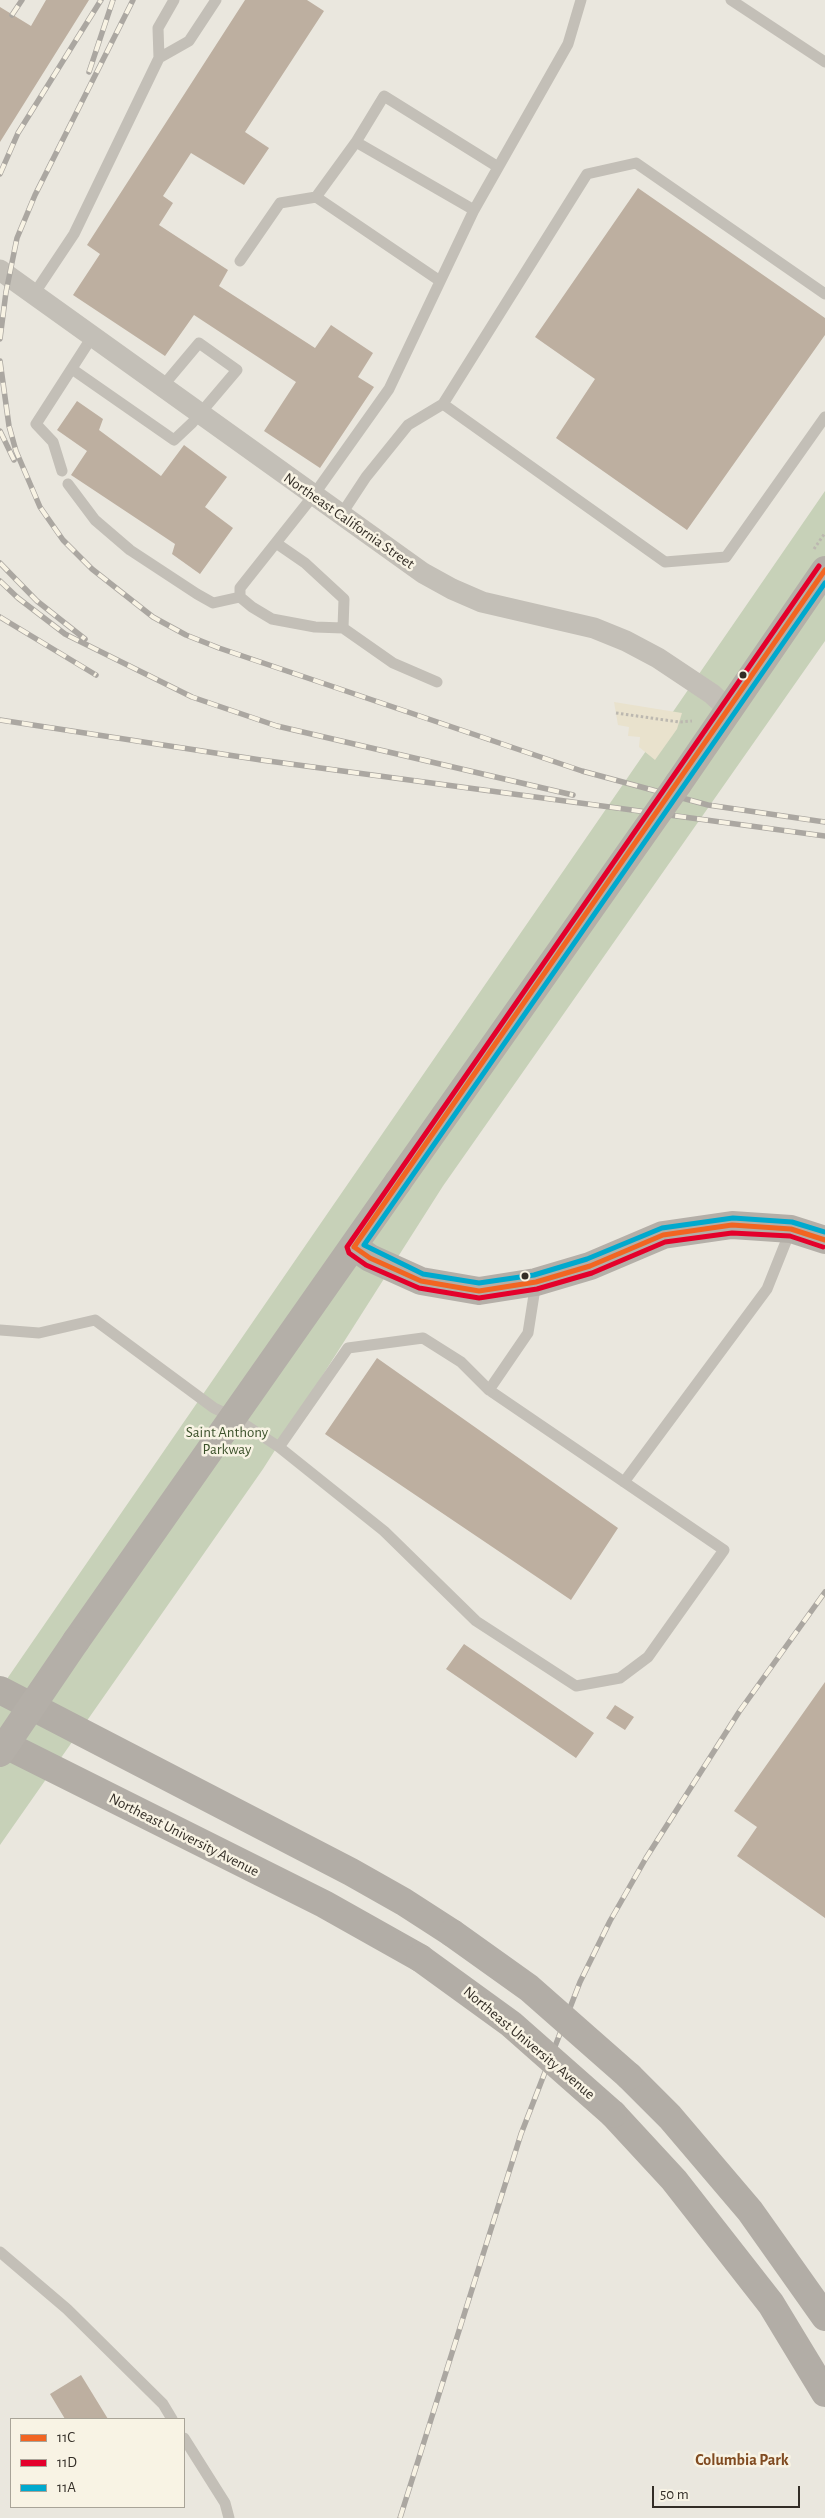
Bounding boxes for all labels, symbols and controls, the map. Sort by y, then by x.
street label: Northeast California Street [280,469,418,573]
unlabelled marker [738,670,748,680]
unlabelled marker [520,1271,530,1281]
park label: Saint Anthony Parkway [186,1423,268,1458]
street label: Northeast University Avenue [106,1789,262,1881]
street label: Northeast University Avenue [460,1983,598,2103]
legend [10,2418,185,2508]
text: 11C [57,2430,75,2445]
district label: Columbia Park [695,2450,789,2470]
text: 11D [57,2455,77,2470]
scale bar [655,2476,802,2508]
text: 11A [57,2480,76,2495]
text: 50 m [660,2487,689,2502]

